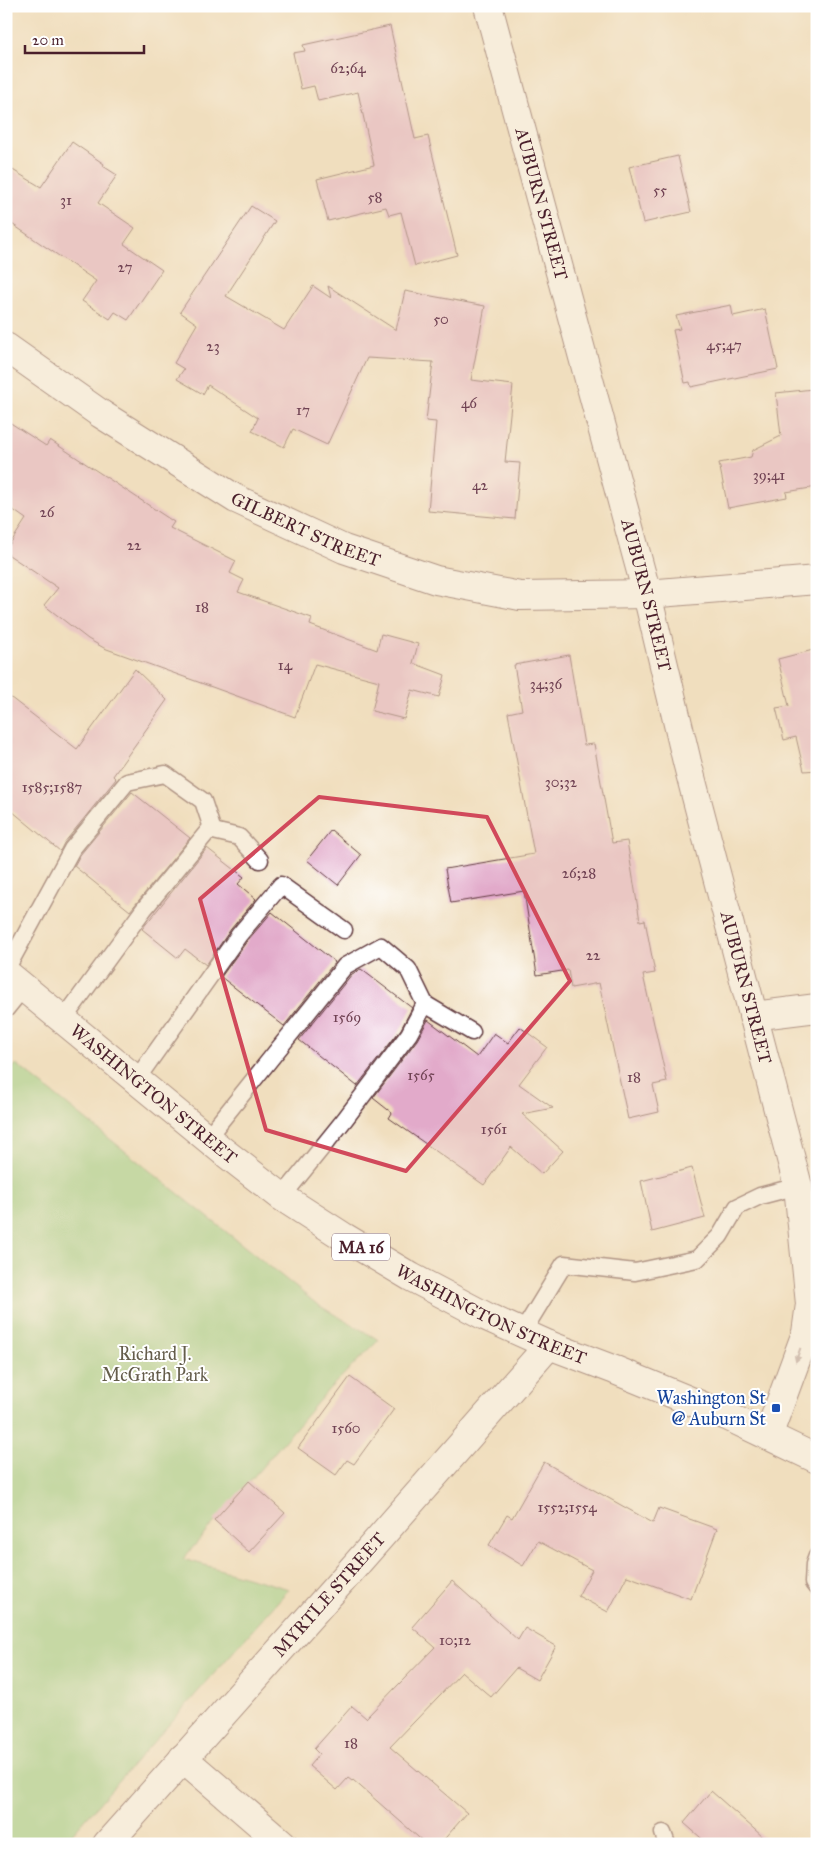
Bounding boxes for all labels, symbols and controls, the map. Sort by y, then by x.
scale bar [25,22,144,54]
text: 20 m [32,31,64,49]
house number: 62;64 [330,59,366,77]
street label: AUBURN STREET [510,124,573,282]
house number: 55 [653,181,667,199]
house number: 58 [368,188,382,206]
house number: 31 [60,191,72,209]
house number: 27 [118,258,133,276]
house number: 50 [433,310,449,328]
house number: 45;47 [706,336,742,354]
house number: 23 [206,337,220,355]
house number: 46 [461,394,478,412]
house number: 17 [296,401,310,419]
house number: 39;41 [753,466,785,484]
house number: 42 [472,476,488,494]
street label: GILBERT STREET [227,487,383,571]
house number: 26 [39,503,56,521]
street label: AUBURN STREET [616,515,676,674]
house number: 22 [127,536,142,554]
house number: 18 [195,598,209,616]
house number: 14 [278,656,293,674]
house number: 34;36 [530,675,563,693]
house number: 30;32 [545,773,578,791]
house number: 1585;1587 [22,778,82,796]
house number: 26;28 [562,864,596,882]
street label: AUBURN STREET [715,908,777,1066]
house number: 22 [586,946,601,964]
house number: 1569 [333,1008,361,1026]
street label: WASHINGTON STREET [66,1019,241,1169]
house number: 1565 [407,1066,435,1084]
house number: 18 [627,1068,641,1086]
house number: 1561 [481,1120,507,1138]
road number: MA 16 [332,1234,390,1260]
street label: WASHINGTON STREET [392,1259,590,1369]
park label: Richard J. McGrath Park [102,1343,209,1386]
one-way arrow [793,1347,801,1362]
place label: Washington St @ Auburn St [657,1387,767,1430]
marker: Washington St @ Auburn St [770,1402,782,1414]
house number: 1560 [331,1419,361,1437]
house number: 1552;1554 [537,1498,597,1516]
street label: MYRTLE STREET [268,1528,390,1661]
house number: 10;12 [439,1631,472,1649]
house number: 18 [344,1734,358,1752]

